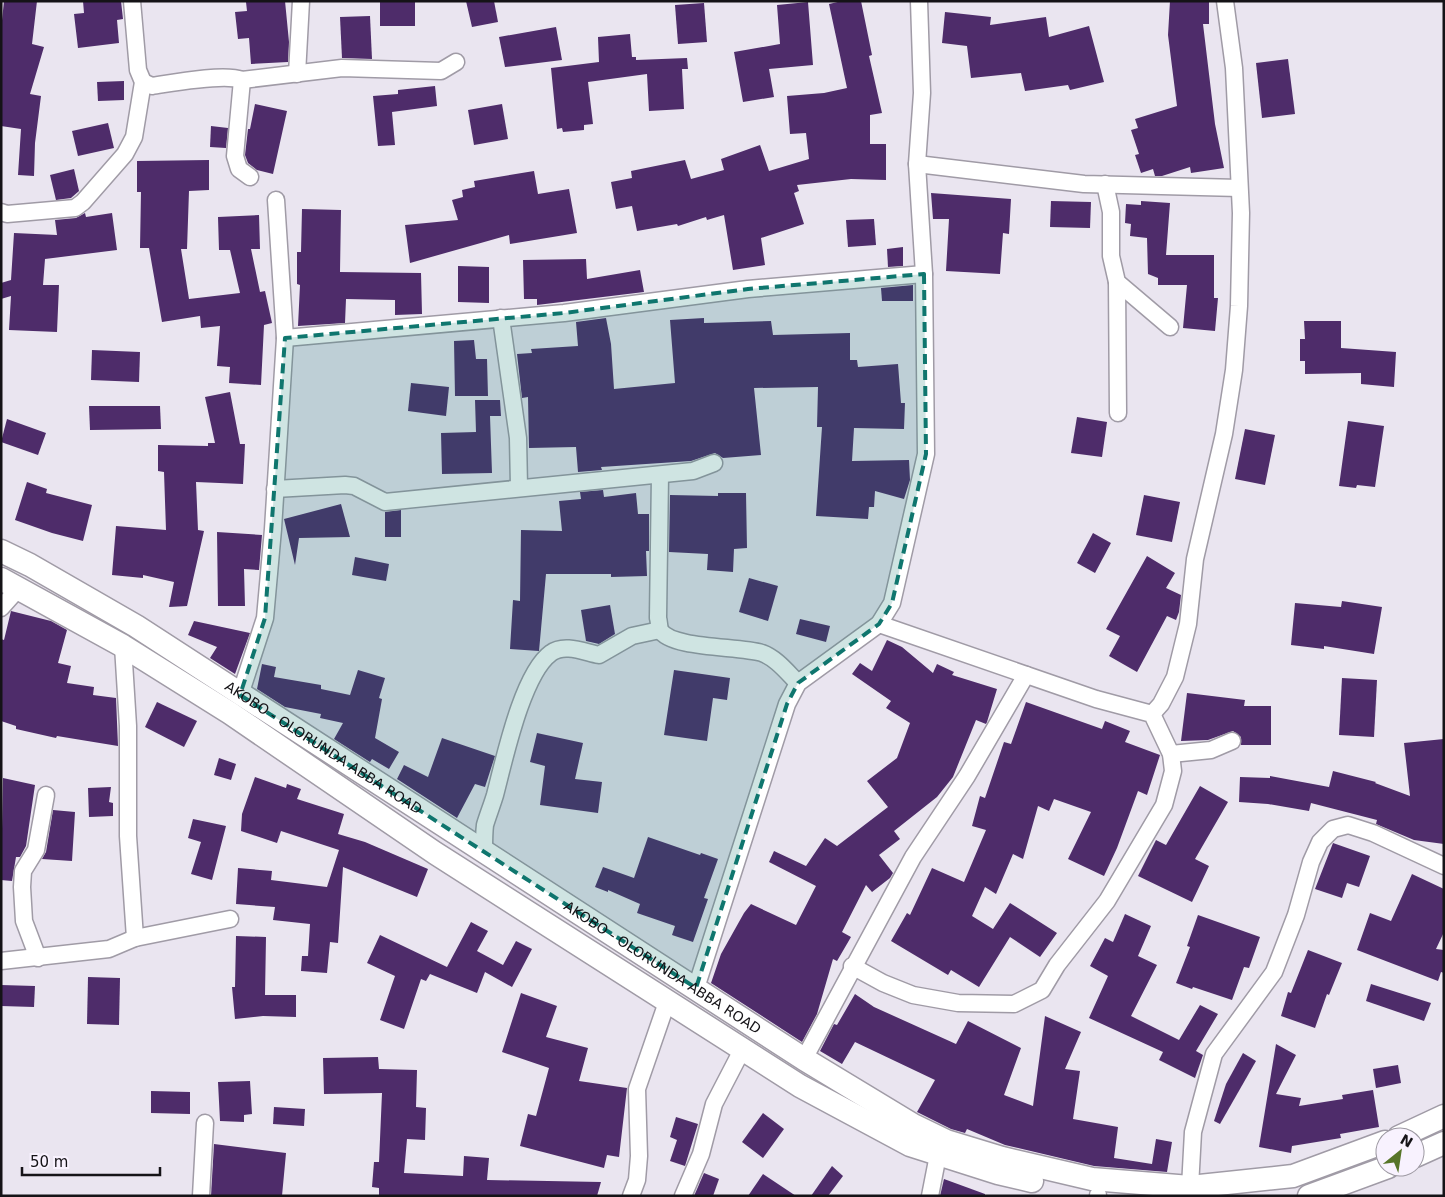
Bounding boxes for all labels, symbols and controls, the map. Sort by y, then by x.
street label: AKOBO - OLORUNDA ABBA ROAD [222,678,425,817]
street label: AKOBO - OLORUNDA ABBA ROAD [561,898,764,1037]
north arrow [1375,1127,1425,1177]
text: N [1397,1131,1416,1151]
scale bar [22,1144,160,1176]
text: 50 m [30,1153,68,1171]

